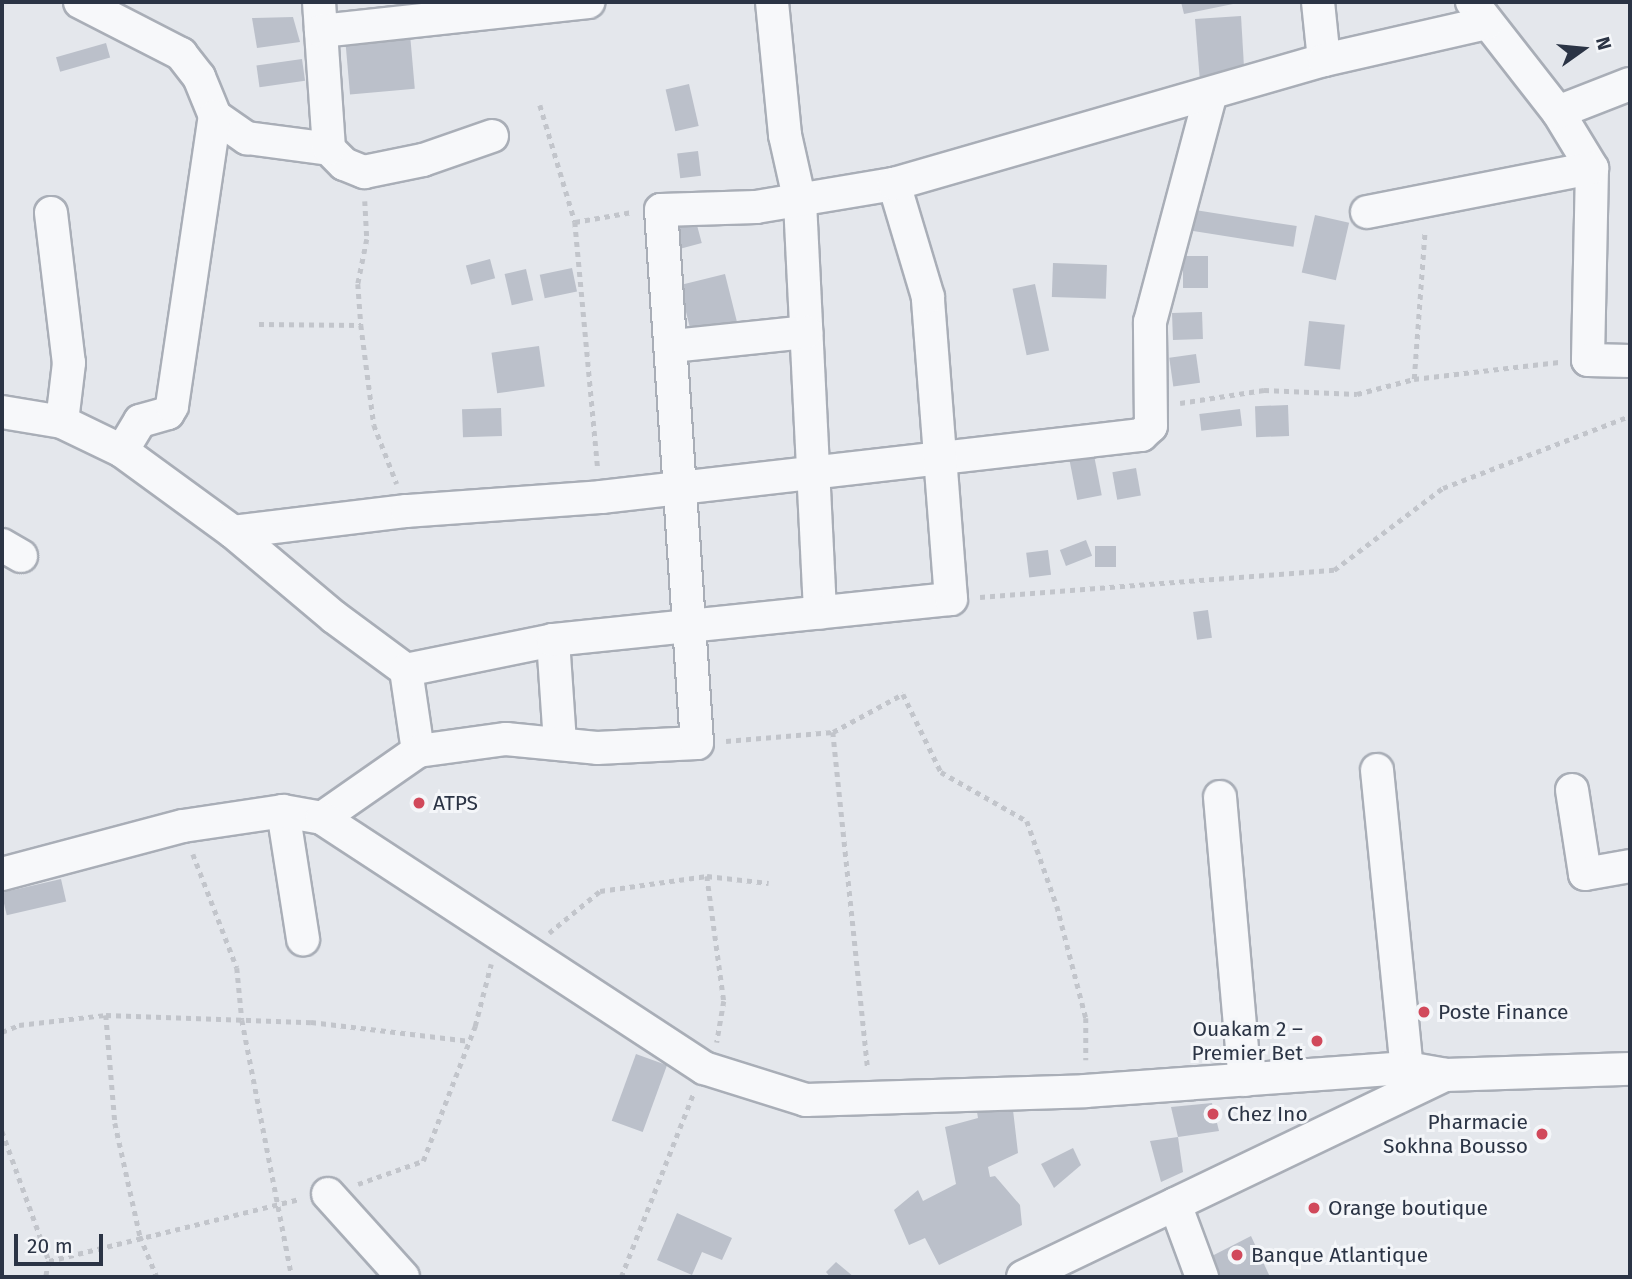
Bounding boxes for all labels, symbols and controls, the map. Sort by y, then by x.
north arrow [1548,14,1618,84]
text: N [1591,34,1617,52]
place label: ATPS [433,790,478,816]
marker: ATPS [411,795,427,811]
place label: Poste Finance [1438,999,1569,1025]
marker: Poste Finance [1416,1004,1432,1020]
place label: Ouakam 2 – Premier Bet [1191,1016,1303,1066]
marker: Ouakam 2 – Premier Bet [1309,1033,1325,1049]
place label: Chez Ino [1227,1101,1308,1127]
marker: Chez Ino [1205,1106,1221,1122]
place label: Pharmacie Sokhna Bousso [1383,1109,1528,1159]
marker: Pharmacie Sokhna Bousso [1534,1126,1550,1142]
place label: Orange boutique [1328,1195,1488,1221]
marker: Orange boutique [1306,1200,1322,1216]
scale bar [18,1220,107,1264]
text: 20 m [27,1233,73,1259]
place label: Banque Atlantique [1251,1242,1428,1268]
marker: Banque Atlantique [1229,1247,1245,1263]

